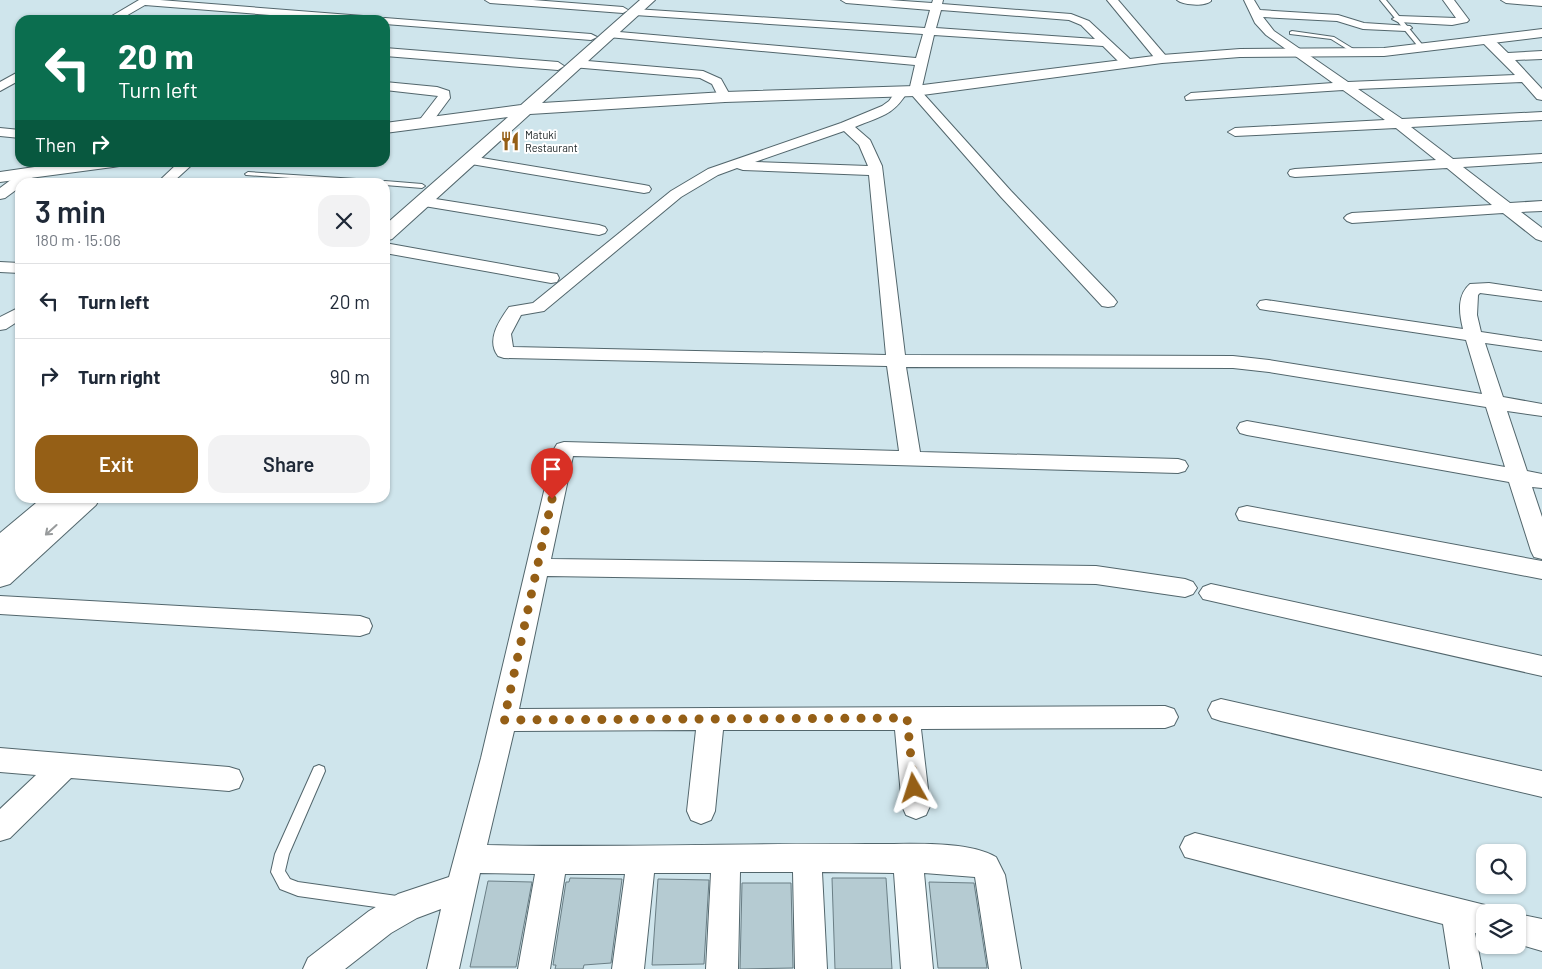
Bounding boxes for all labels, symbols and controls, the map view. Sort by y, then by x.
text: 20 m [118,34,194,76]
icon: left [35,35,100,100]
text: Turn left [118,76,198,102]
place label: Matuki Restaurant [525,128,578,154]
icon: right [86,130,114,158]
restaurant icon: Matuki Restaurant [499,130,521,152]
text: Then [35,133,76,156]
text: 3 min [35,193,106,229]
button: close [318,195,370,247]
text: 180 m · 15:06 [35,230,121,249]
icon: left [35,287,63,315]
text: Turn left [78,290,149,313]
text: 20 m [330,290,370,313]
icon: right [35,362,63,390]
text: Turn right [78,365,160,388]
text: 90 m [330,365,370,388]
button: Exit [35,435,198,493]
button: Share [208,435,370,493]
pin [531,448,573,499]
icon: arrive [538,455,566,483]
one-way arrow [44,524,57,536]
position arrow [887,761,939,813]
map controls [1476,844,1526,954]
button: search [1476,844,1526,894]
button: layers [1476,904,1526,954]

